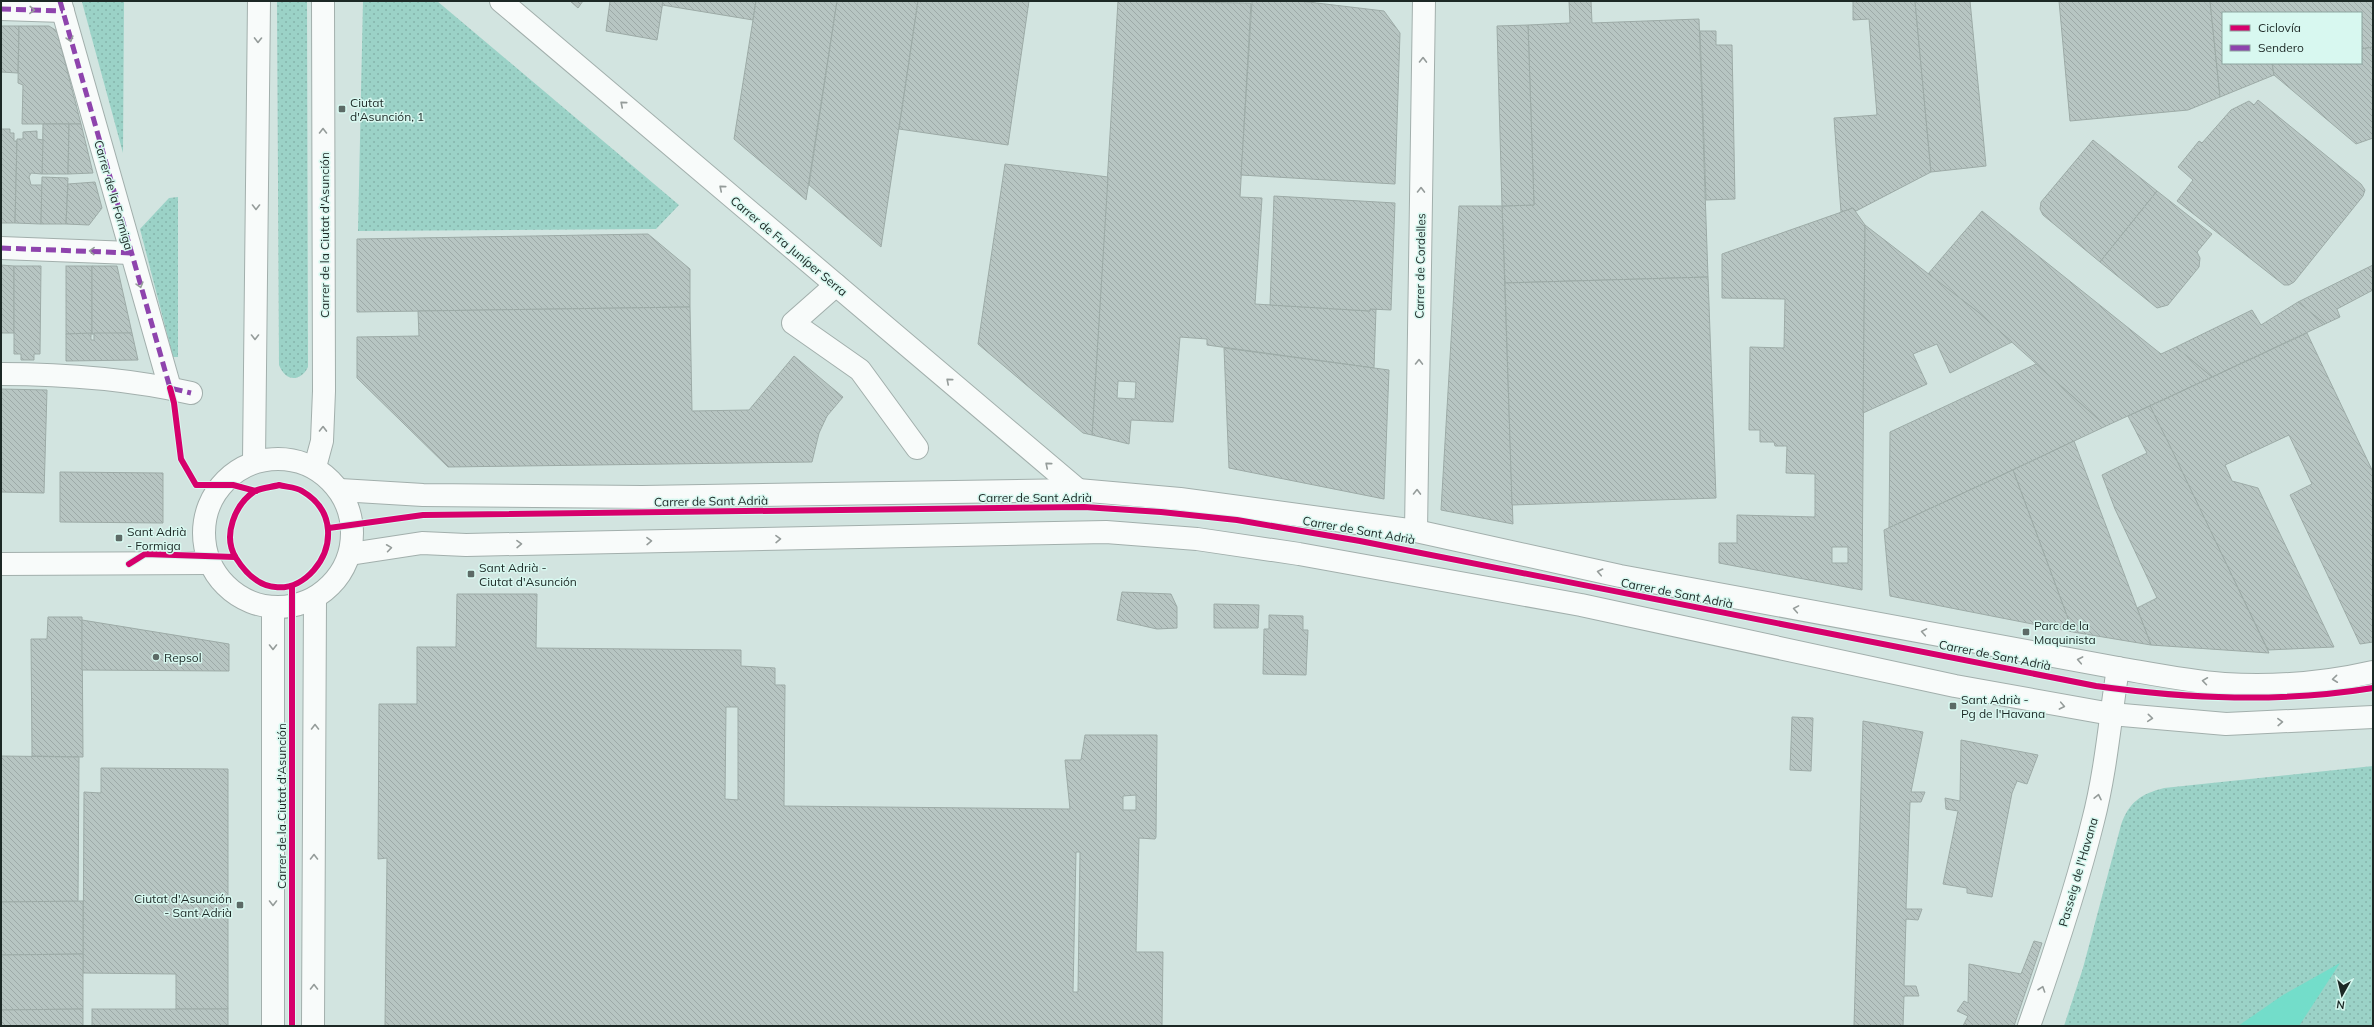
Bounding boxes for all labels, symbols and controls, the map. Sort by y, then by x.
one-way arrow [29,6,35,15]
legend [2222,12,2362,64]
text: Ciclovía [2258,20,2301,35]
one-way arrow [66,35,74,42]
one-way arrow [254,37,262,43]
text: Sendero [2258,40,2304,55]
one-way arrow [1419,57,1427,63]
place label: Ciutat d'Asunción, 1 [350,95,424,124]
one-way arrow [620,102,627,109]
marker: Ciutat d'Asunción, 1 [337,104,347,114]
one-way arrow [319,128,327,134]
street label: Carrer de la Formiga [91,138,137,252]
street label: Carrer de la Ciutat d'Asunción [317,152,332,318]
one-way arrow [719,186,727,193]
one-way arrow [1417,187,1426,193]
street label: Carrer de Fra Juníper Serra [728,193,850,299]
one-way arrow [252,204,260,210]
street label: Carrer de Cordelles [1412,213,1428,319]
one-way arrow [89,247,95,256]
one-way arrow [135,281,144,288]
one-way arrow [251,334,259,340]
one-way arrow [1415,359,1423,365]
one-way arrow [947,379,954,386]
one-way arrow [318,426,327,432]
one-way arrow [1046,463,1053,470]
one-way arrow [1413,489,1421,495]
street label: Carrer de Sant Adrià [978,490,1092,505]
street label: Carrer de Sant Adrià [654,493,768,509]
street label: Carrer de Sant Adrià [1301,513,1417,547]
place label: Sant Adrià - Formiga [127,524,186,553]
marker: Sant Adrià - Formiga [114,533,124,543]
one-way arrow [775,535,781,543]
one-way arrow [646,537,652,545]
one-way arrow [516,540,522,548]
one-way arrow [386,544,392,553]
place label: Sant Adrià - Ciutat d'Asunción [479,560,577,589]
one-way arrow [1596,568,1603,576]
marker: Sant Adrià - Ciutat d'Asunción [466,569,476,579]
street label: Carrer de Sant Adrià [1620,575,1734,611]
one-way arrow [1793,605,1799,613]
place label: Parc de la Maquinista [2034,618,2096,647]
marker: Parc de la Maquinista [2021,627,2031,637]
one-way arrow [1921,628,1927,637]
street label: Carrer de Sant Adrià [1938,637,2052,673]
one-way arrow [269,644,277,650]
place label: Repsol [164,650,202,665]
marker: Repsol [151,652,161,662]
one-way arrow [2076,656,2083,665]
one-way arrow [2332,674,2338,683]
one-way arrow [2202,677,2208,686]
place label: Sant Adrià - Pg de l'Havana [1961,692,2045,721]
marker: Sant Adrià - Pg de l'Havana [1948,701,1958,711]
one-way arrow [2059,701,2065,709]
one-way arrow [2147,713,2153,722]
one-way arrow [2277,718,2283,726]
street label: Carrer de la Ciutat d'Asunción [274,723,289,889]
one-way arrow [311,724,319,730]
one-way arrow [2094,794,2102,801]
street label: Passeig de l'Havana [2055,816,2101,928]
one-way arrow [310,854,318,860]
place label: Ciutat d'Asunción - Sant Adrià [134,891,232,920]
marker: Ciutat d'Asunción - Sant Adrià [235,900,245,910]
one-way arrow [269,900,277,906]
north arrow [2322,975,2362,1015]
one-way arrow [310,984,318,990]
one-way arrow [2037,986,2046,993]
text: N [2336,997,2346,1012]

